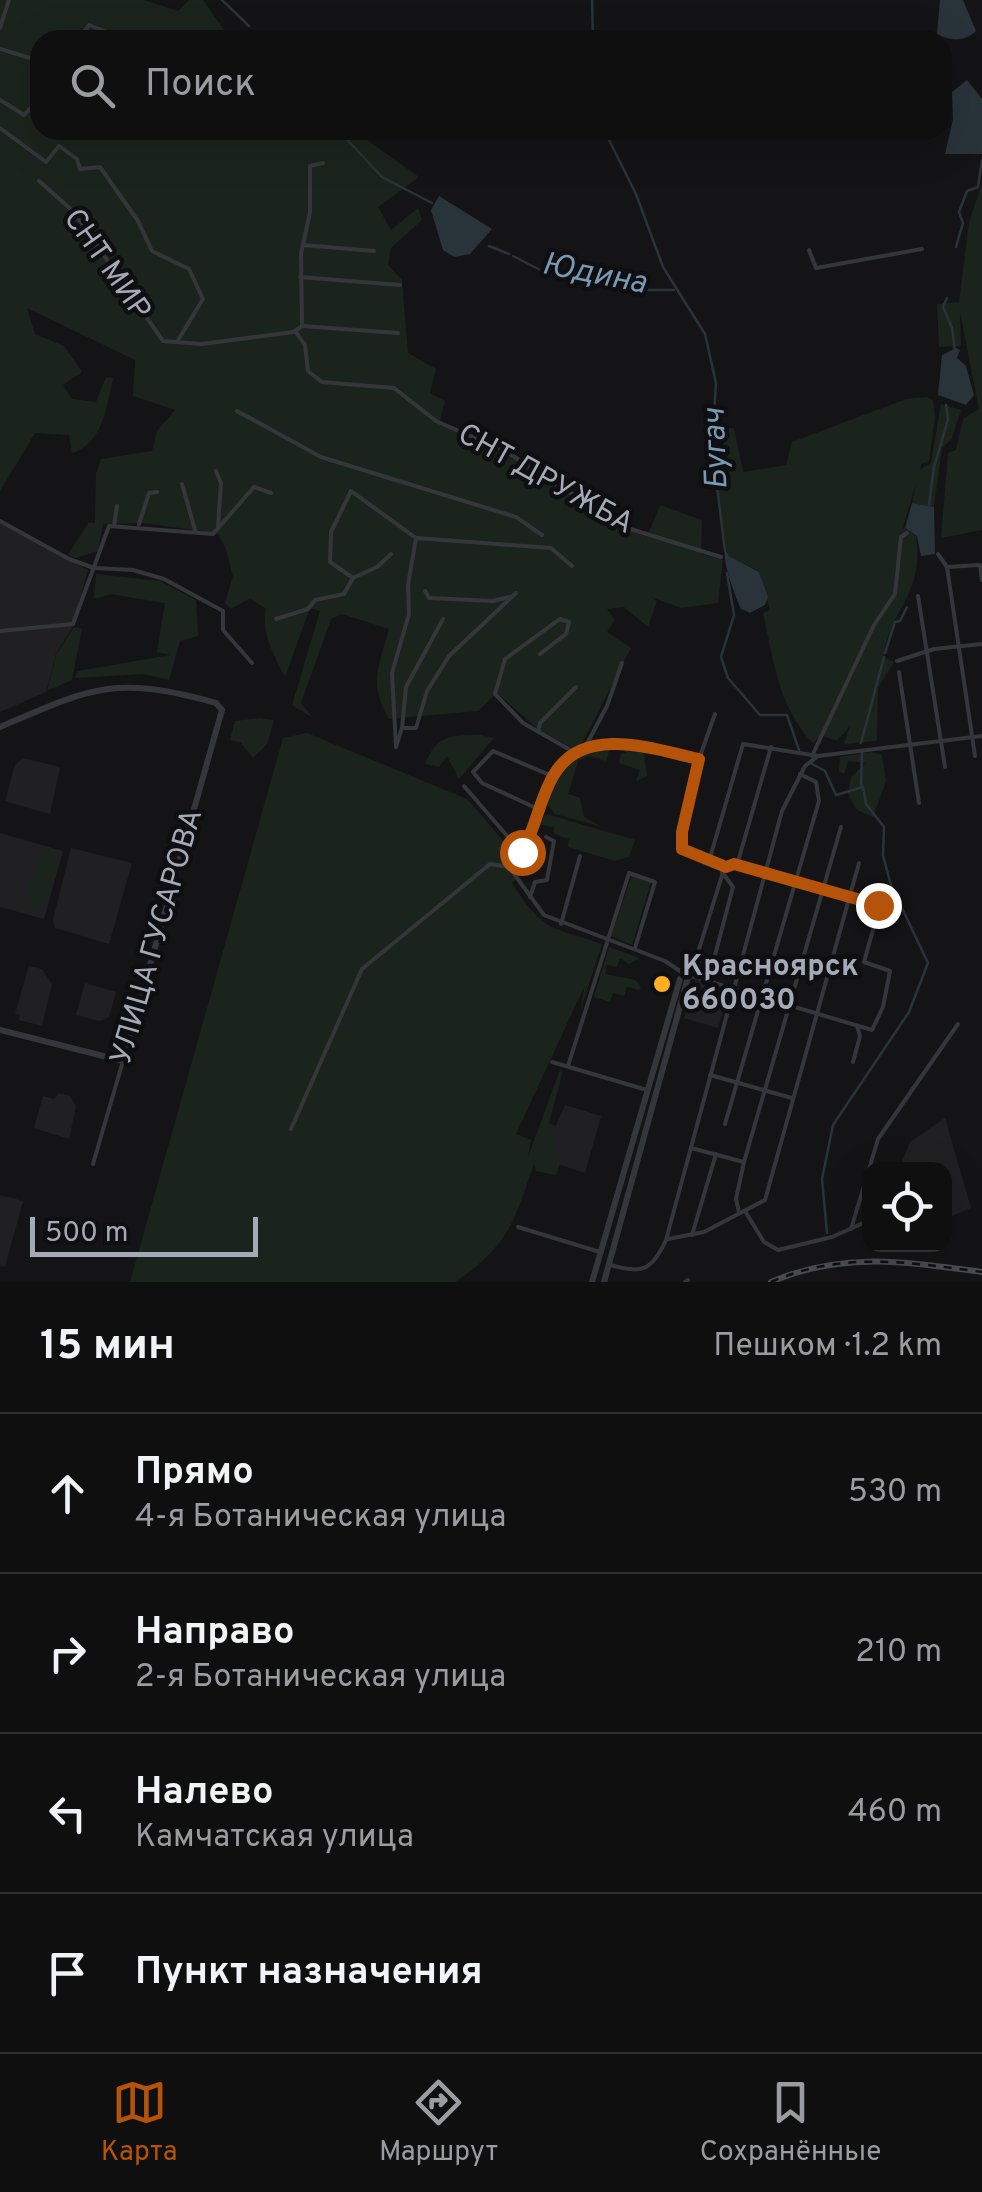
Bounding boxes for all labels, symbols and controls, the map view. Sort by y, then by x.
search box [30,30,952,140]
icon: search [65,58,120,113]
text: Поиск [145,61,256,110]
street label: СНТ МИР [54,202,158,328]
water label: Юдина [538,245,650,305]
water label: Бугач [696,407,738,491]
street label: СНТ ДРУЖБА [451,416,639,544]
street label: УЛИЦА ГУСАРОВА [104,805,212,1069]
route start [500,830,546,876]
route end [856,883,902,929]
place label: Красноярск 660030 [682,949,859,1020]
marker: Красноярск 660030 [651,973,673,995]
map controls [862,1162,952,1252]
button: locate [862,1162,952,1252]
scale bar [30,1212,258,1256]
text: 500 m [45,1216,128,1252]
text: 15 мин [40,1321,175,1374]
text: Пешком · 1.2 km [713,1327,942,1367]
text: Прямо [135,1449,254,1498]
icon: ahead [40,1466,95,1521]
text: 530 m [848,1473,942,1513]
text: 4-я Ботаническая улица [135,1498,506,1538]
text: Направо [135,1609,295,1658]
icon: right [40,1626,95,1681]
text: 210 m [855,1633,942,1673]
text: 2-я Ботаническая улица [135,1658,506,1698]
text: Налево [135,1769,274,1818]
icon: left [40,1786,95,1841]
text: 460 m [848,1793,942,1833]
text: Камчатская улица [135,1818,414,1858]
icon: arrive [40,1946,95,2001]
text: Пункт назначения [135,1949,483,1998]
tab: Карта [101,2075,177,2171]
tab: Маршрут [379,2075,498,2171]
tab: Сохранённые [700,2075,881,2171]

